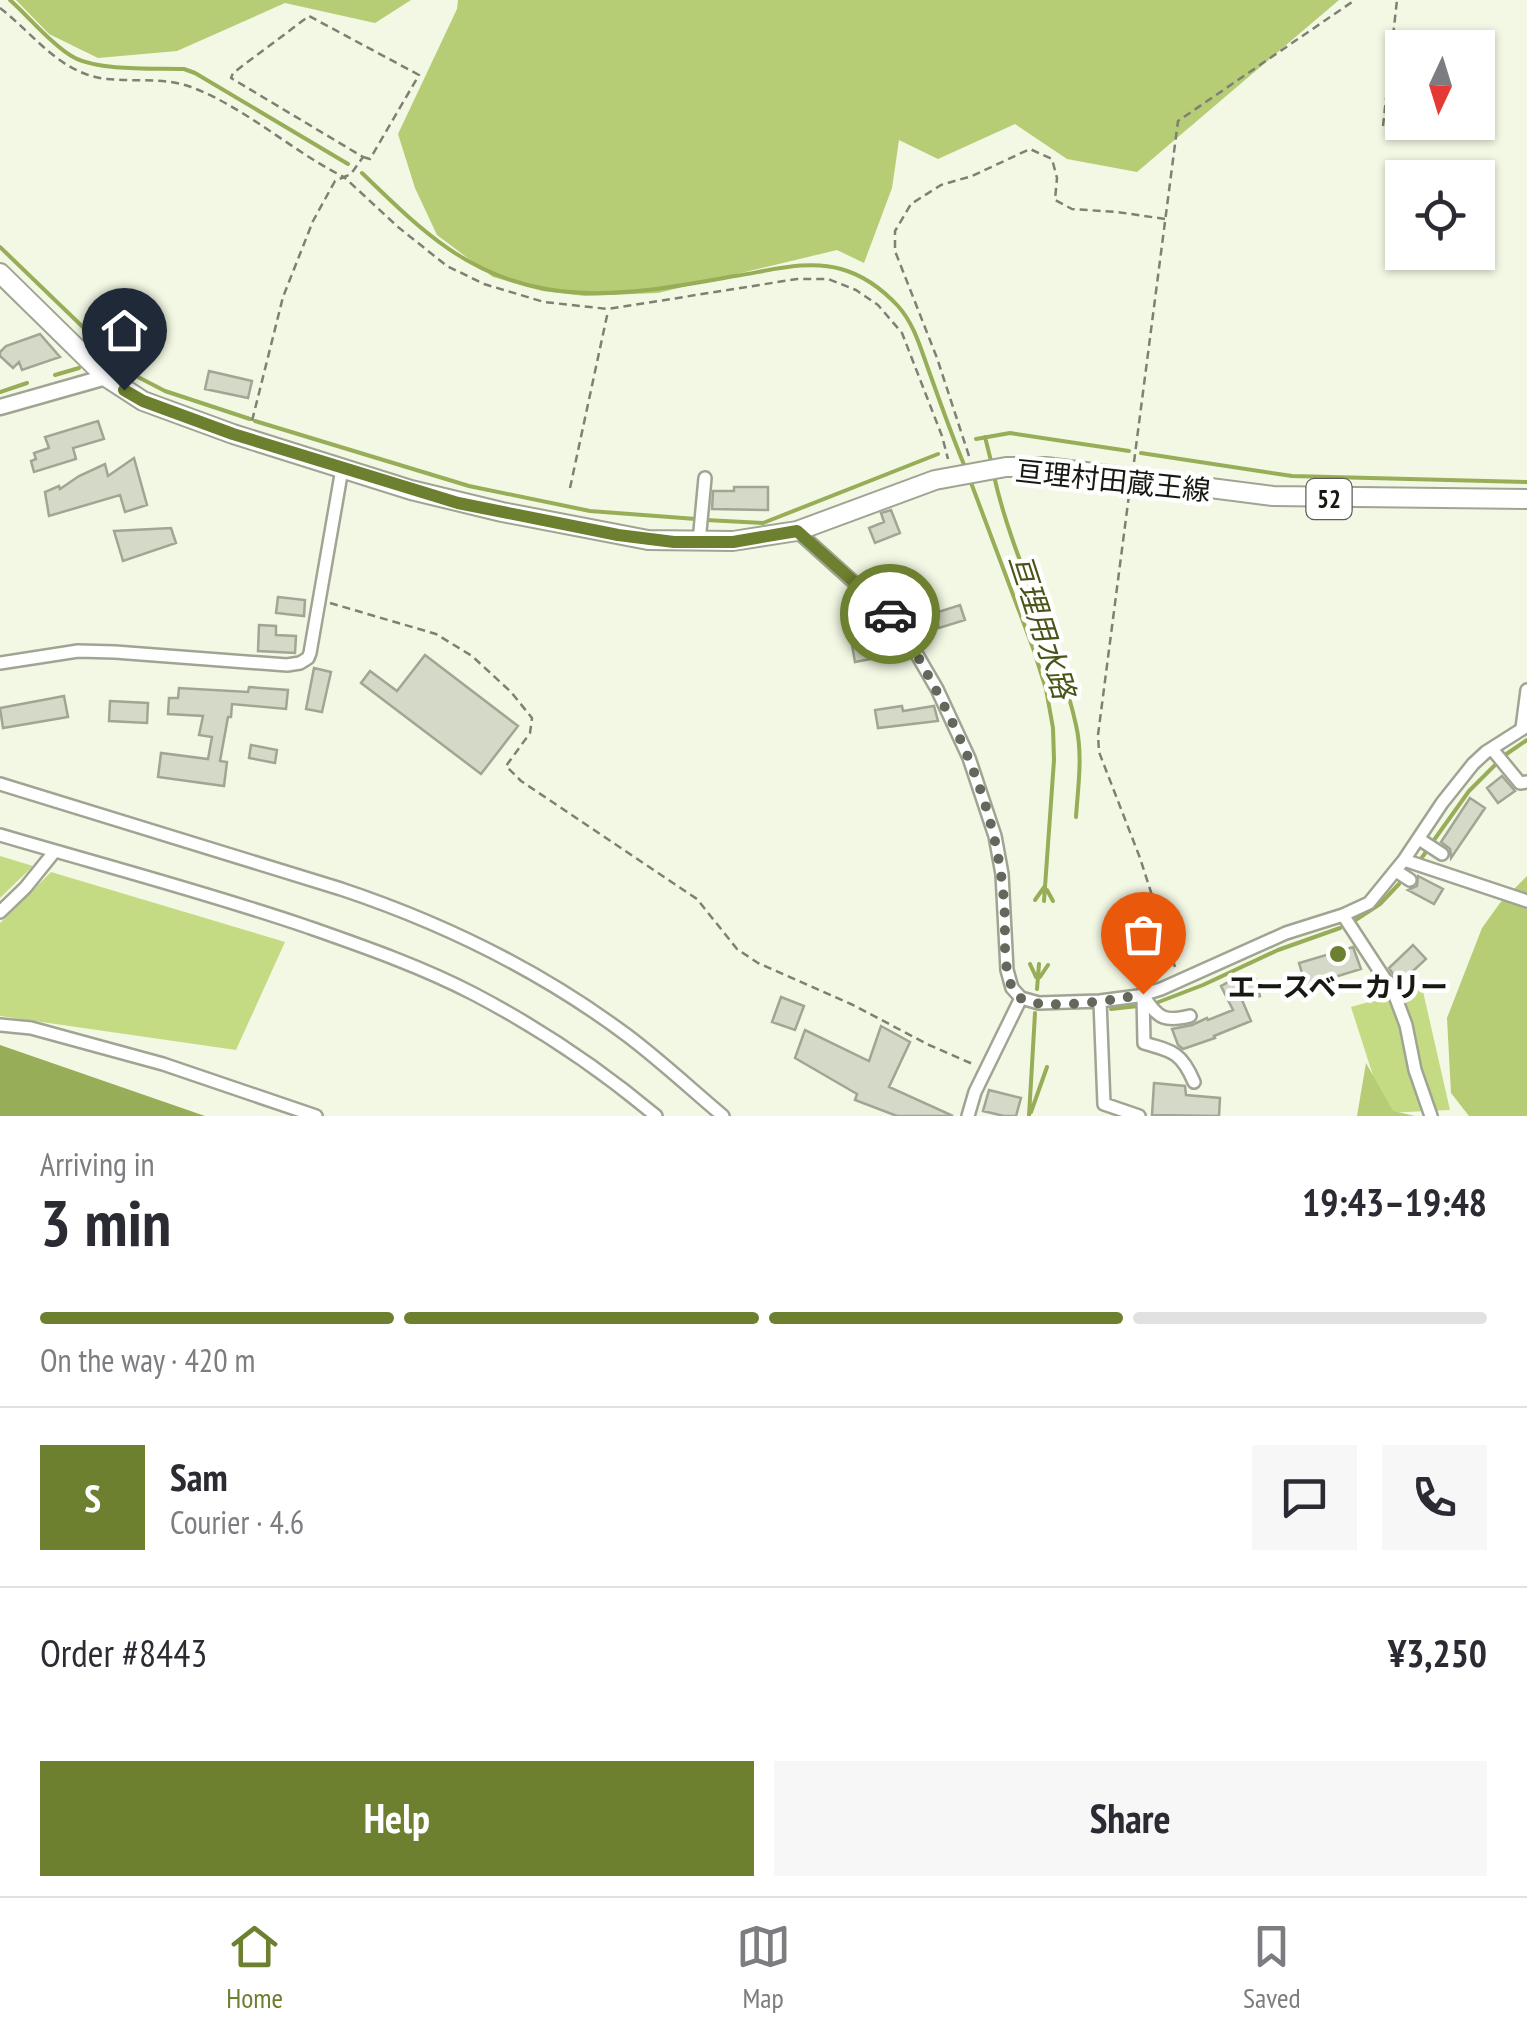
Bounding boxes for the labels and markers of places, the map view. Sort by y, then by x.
pin [82,288,167,391]
pin [1101,892,1186,995]
marker: エースベーカリー [1327,943,1349,965]
place label: エースベーカリー [1228,968,1448,1005]

